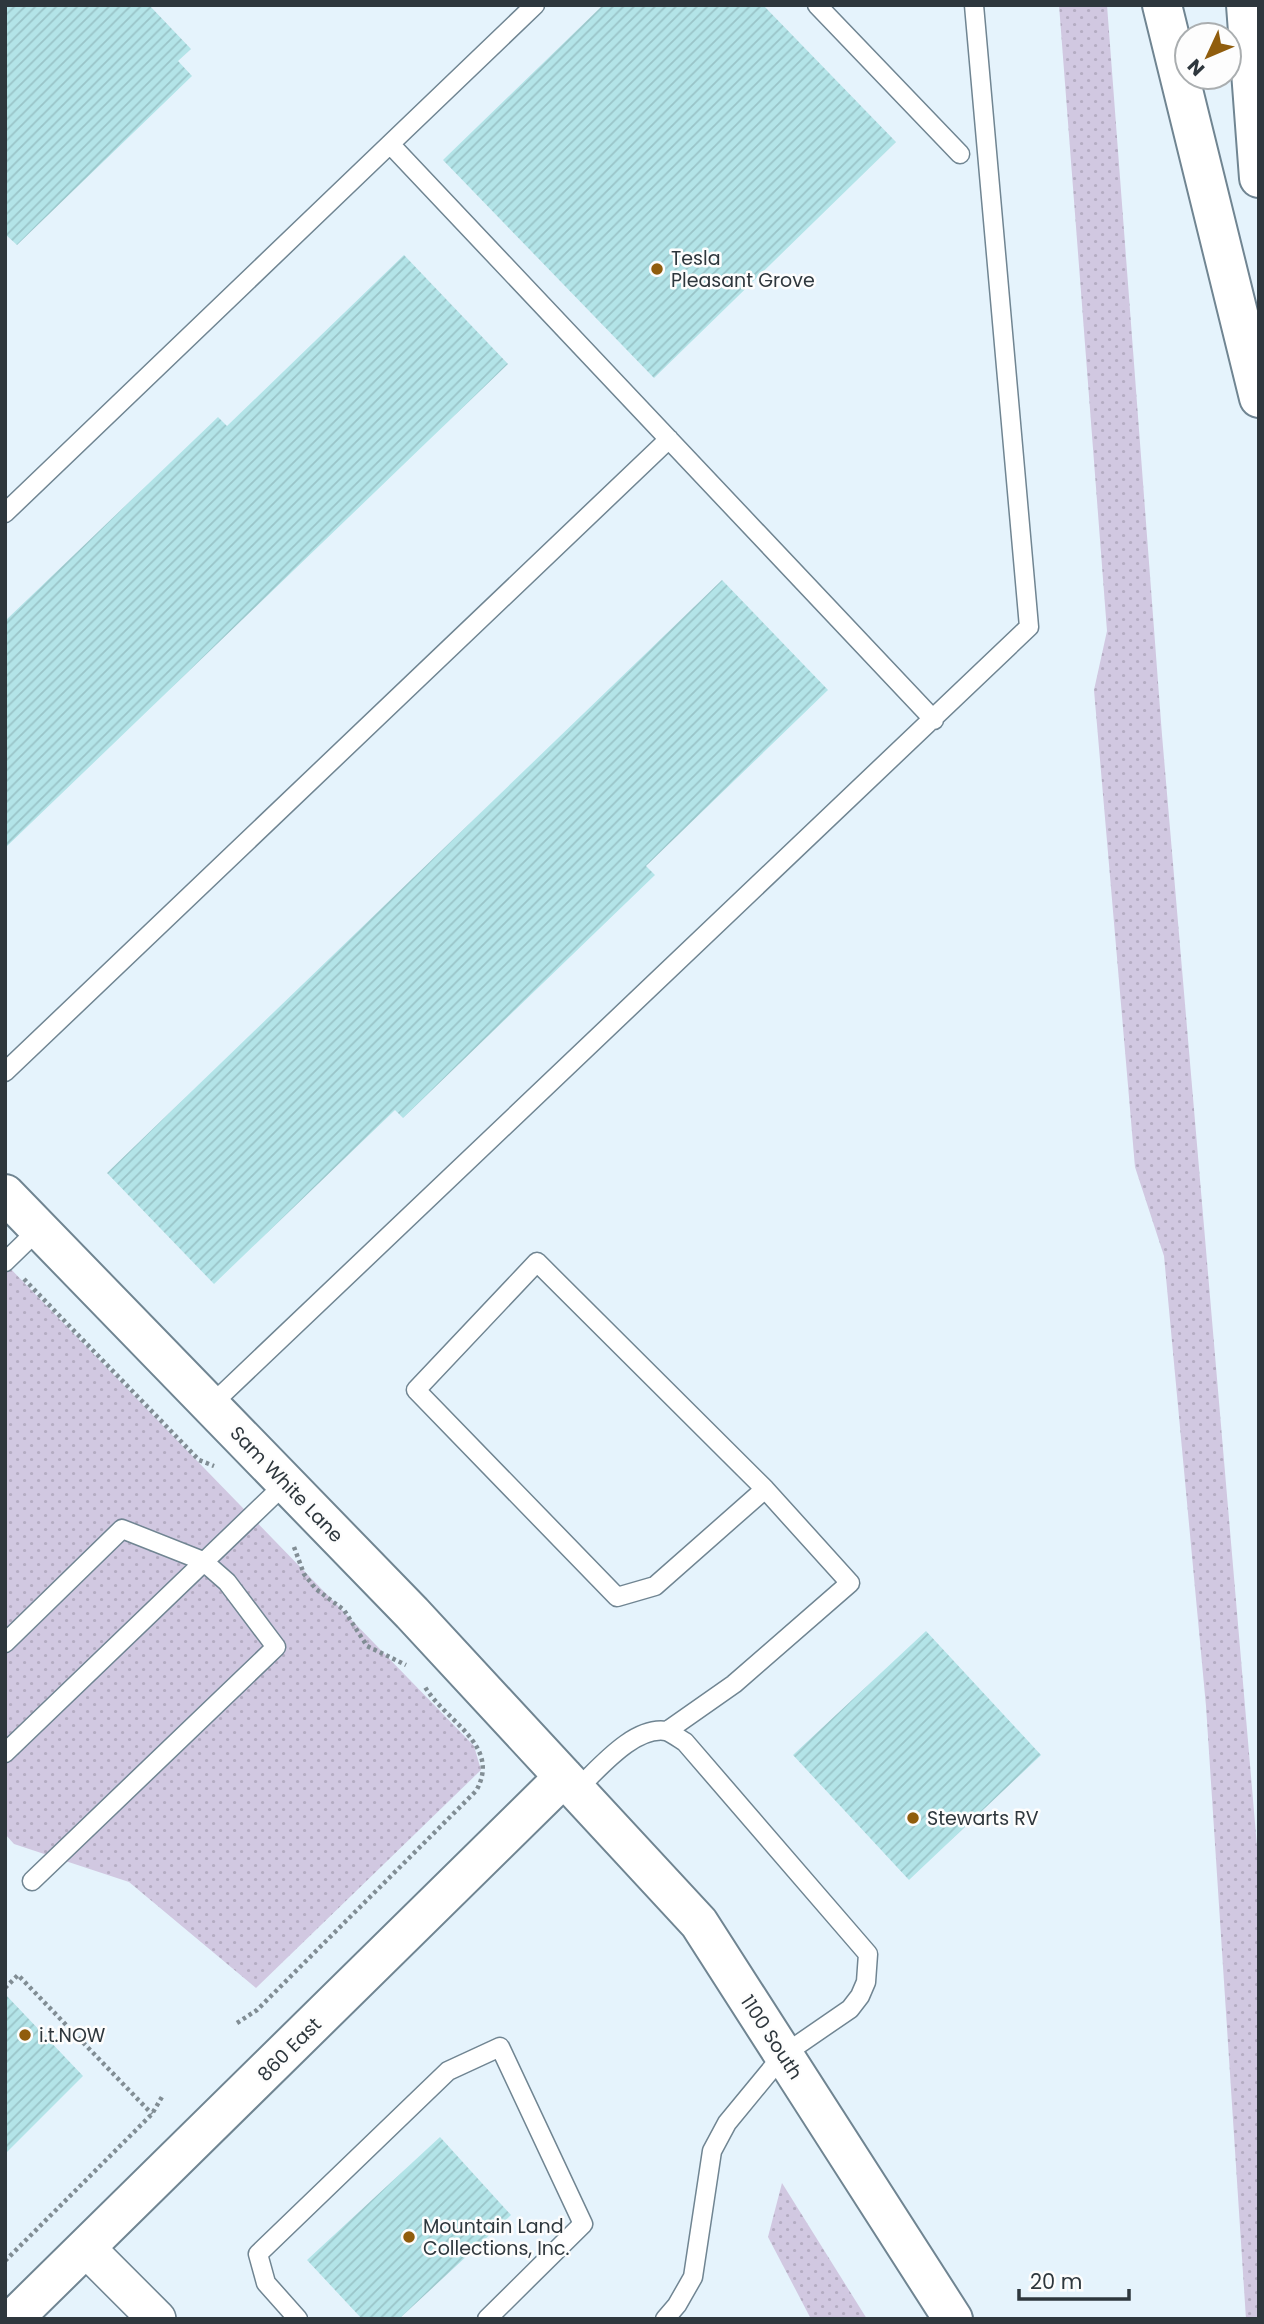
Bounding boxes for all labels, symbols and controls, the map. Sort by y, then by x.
north arrow [1173,21,1243,91]
text: N [1181,53,1211,82]
place label: Tesla Pleasant Grove [671,245,815,294]
marker: Tesla Pleasant Grove [649,261,665,277]
street label: Sam White Lane [224,1420,349,1549]
place label: Stewarts RV [927,1805,1039,1832]
marker: Stewarts RV [905,1810,921,1826]
street label: 1100 South [734,1990,809,2085]
street label: 860 East [251,2011,327,2087]
place label: i.t.NOW [39,2022,106,2049]
marker: i.t.NOW [17,2027,33,2043]
place label: Mountain Land Collections, Inc. [423,2213,570,2262]
marker: Mountain Land Collections, Inc. [401,2229,417,2245]
scale bar [1019,2258,1129,2302]
text: 20 m [1030,2267,1083,2296]

